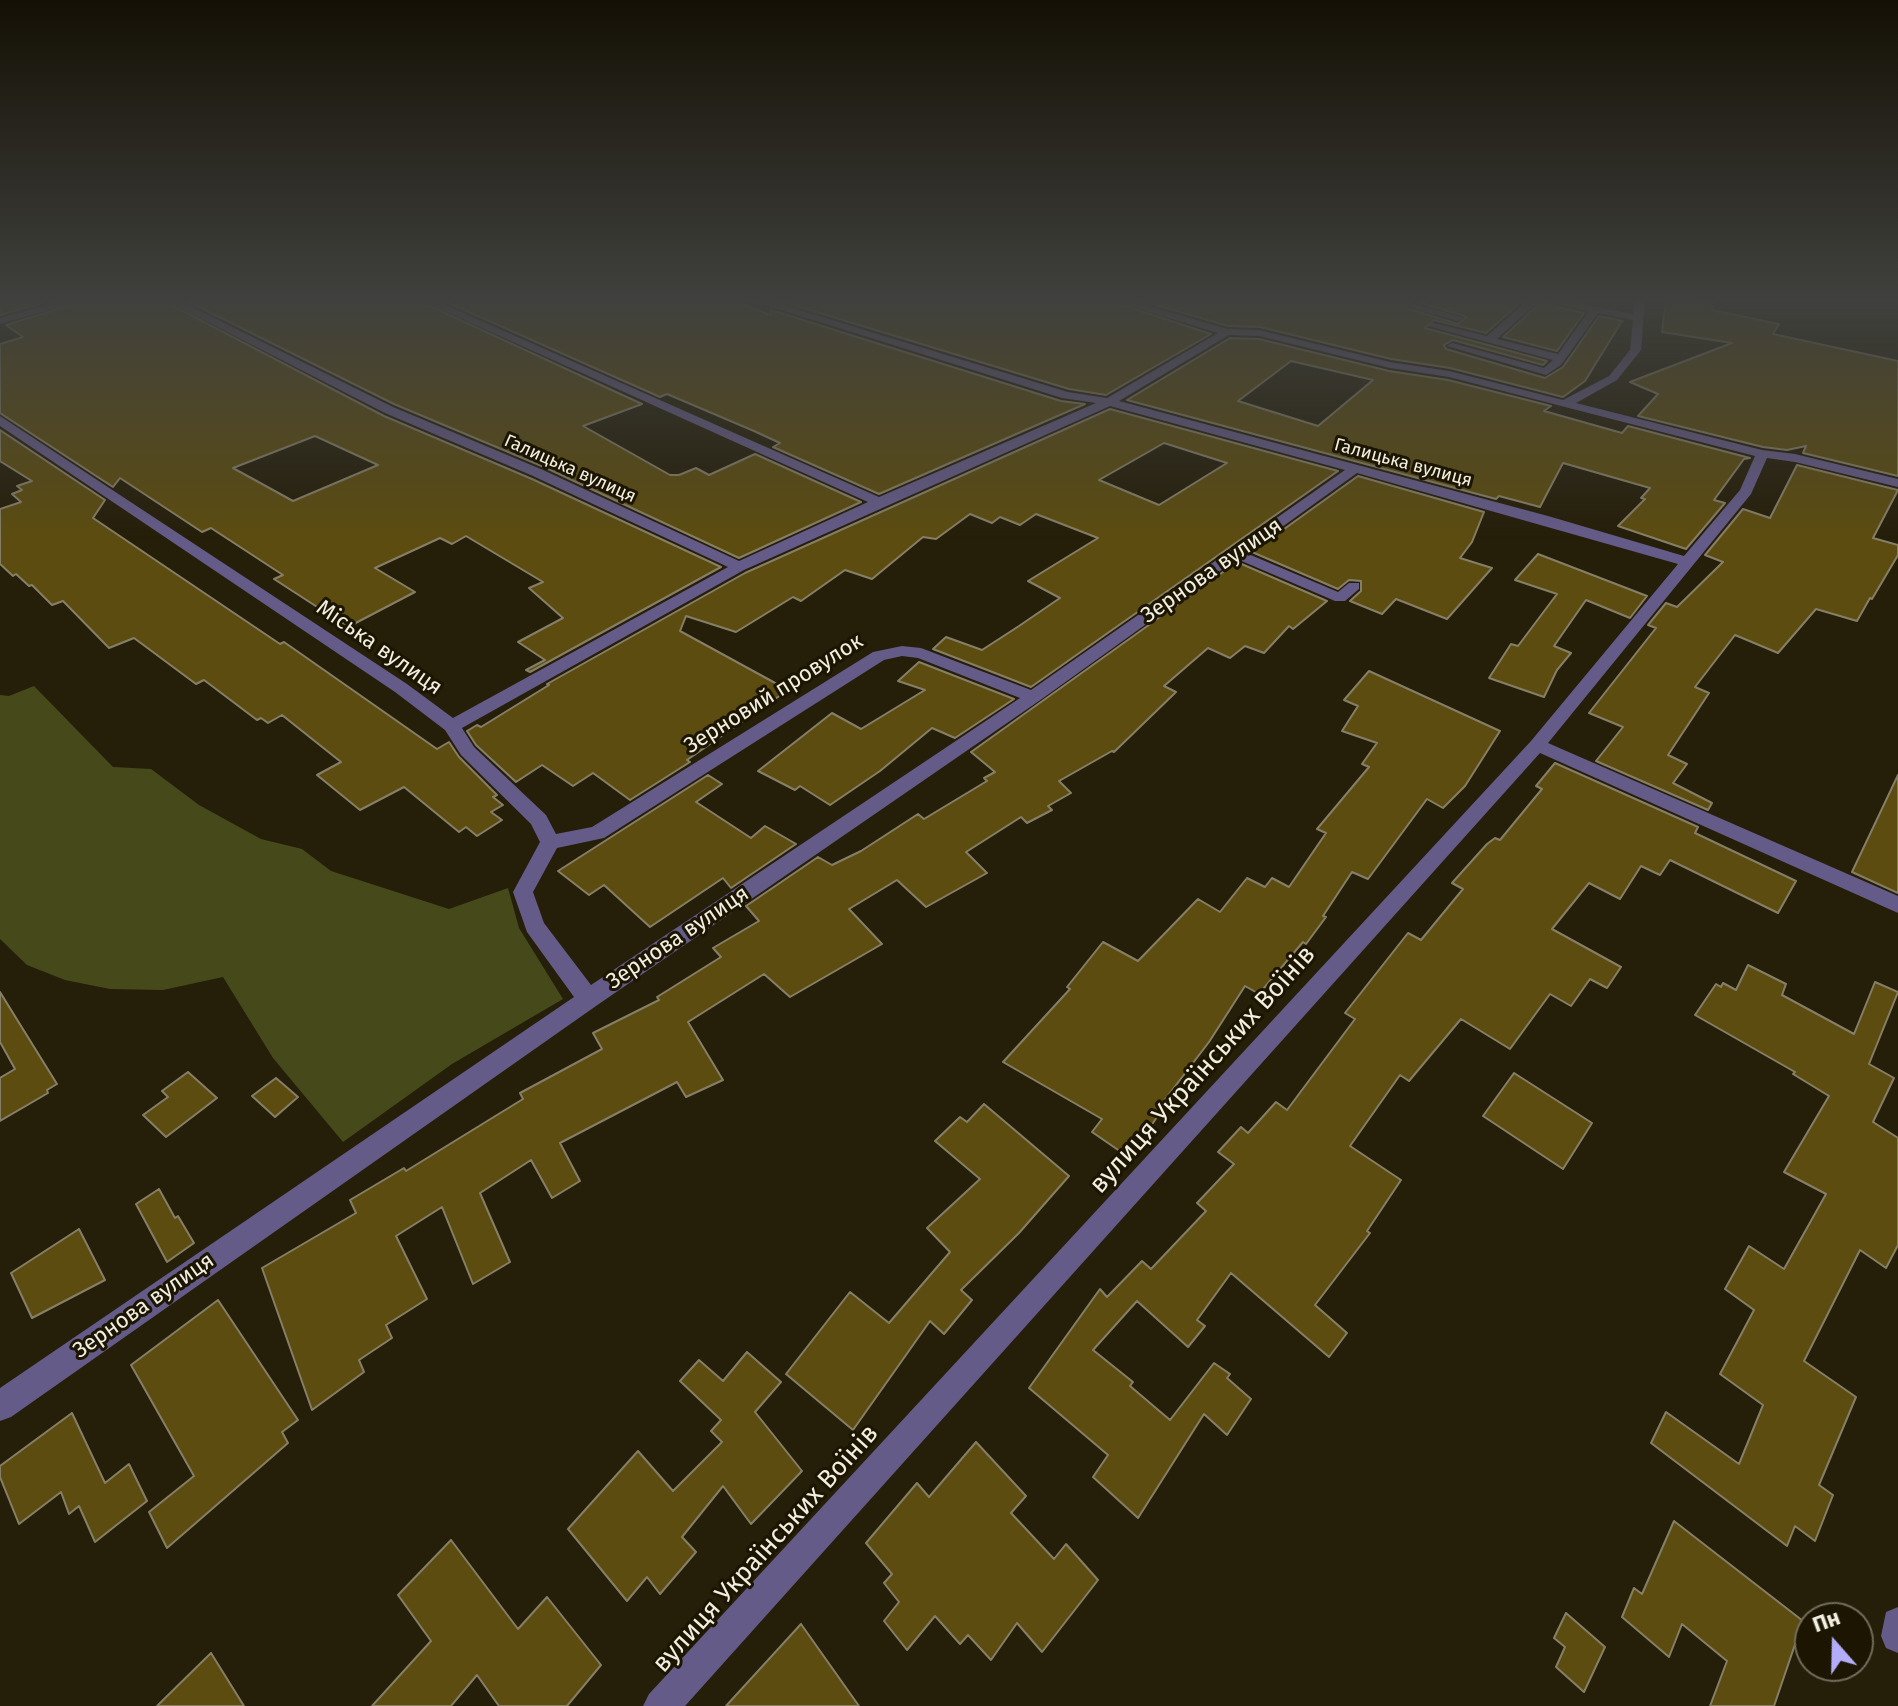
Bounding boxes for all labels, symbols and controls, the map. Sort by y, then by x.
street label: Галицька вулиця [501,430,639,508]
street label: Галицька вулиця [1332,434,1474,492]
street label: Зернова вулиця [1136,513,1288,629]
street label: Міська вулиця [311,595,447,701]
street label: Зерновий провулок [680,628,868,760]
street label: Зернова вулиця [602,881,754,995]
street label: вулиця Українських Воїнів [1083,940,1323,1200]
street label: Зернова вулиця [68,1248,220,1364]
street label: вулиця Українських Воїнів [646,1419,886,1679]
north arrow [1794,1602,1874,1682]
text: Пн [1809,1603,1844,1638]

